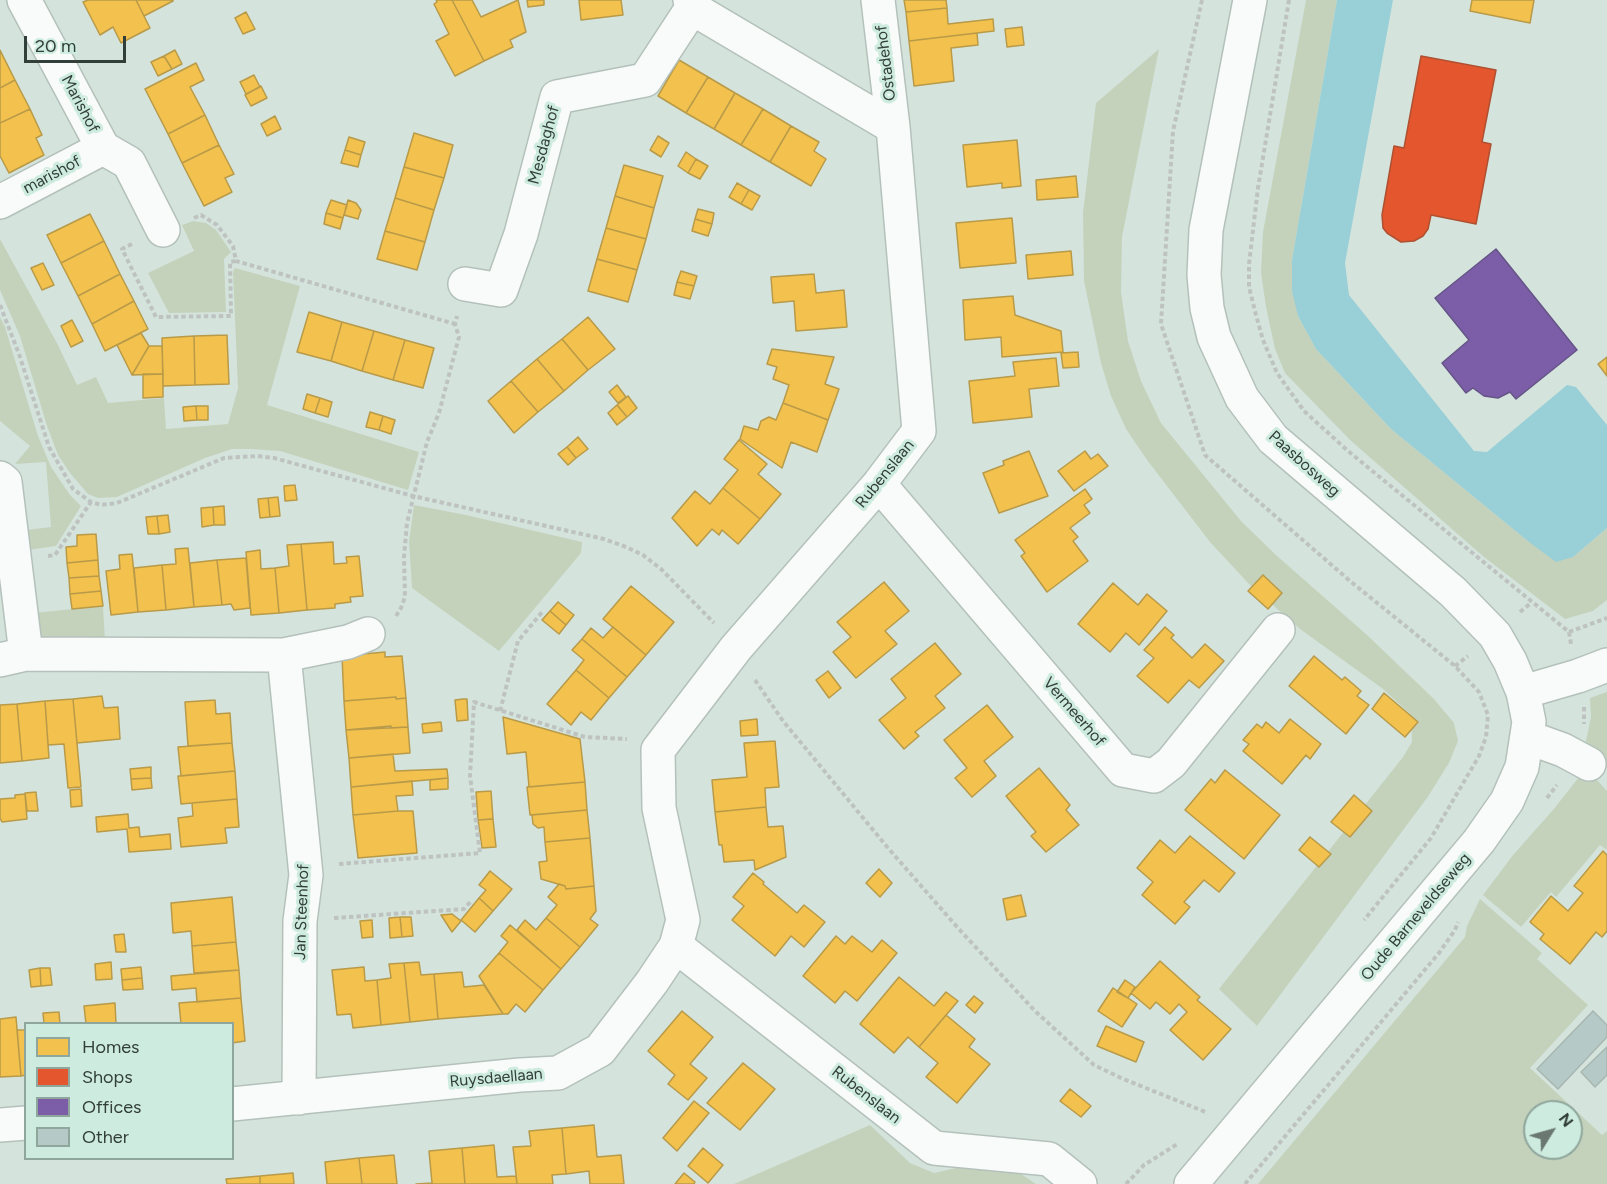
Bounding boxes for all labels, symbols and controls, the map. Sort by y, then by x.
scale bar [27,24,129,62]
street label: Ostadehof [872,24,900,102]
text: 20 m [35,35,76,57]
street label: Marishof [57,72,103,136]
street label: Mesdaghof [524,104,564,186]
street label: marishof [20,152,84,198]
street label: Paasbosweg [1264,427,1344,501]
street label: Rubenslaan [852,436,918,512]
street label: Vermeerhof [1039,674,1109,750]
street label: Oude Barneveldseweg [1357,849,1475,985]
street label: Jan Steenhof [291,864,313,960]
legend [24,1022,234,1160]
text: Homes [82,1036,140,1058]
street label: Rubenslaan [828,1062,904,1128]
street label: Ruysdaellaan [449,1064,543,1092]
text: Shops [82,1066,133,1088]
text: Offices [82,1096,141,1118]
north arrow [1523,1100,1583,1160]
text: N [1555,1109,1577,1131]
text: Other [82,1126,129,1148]

